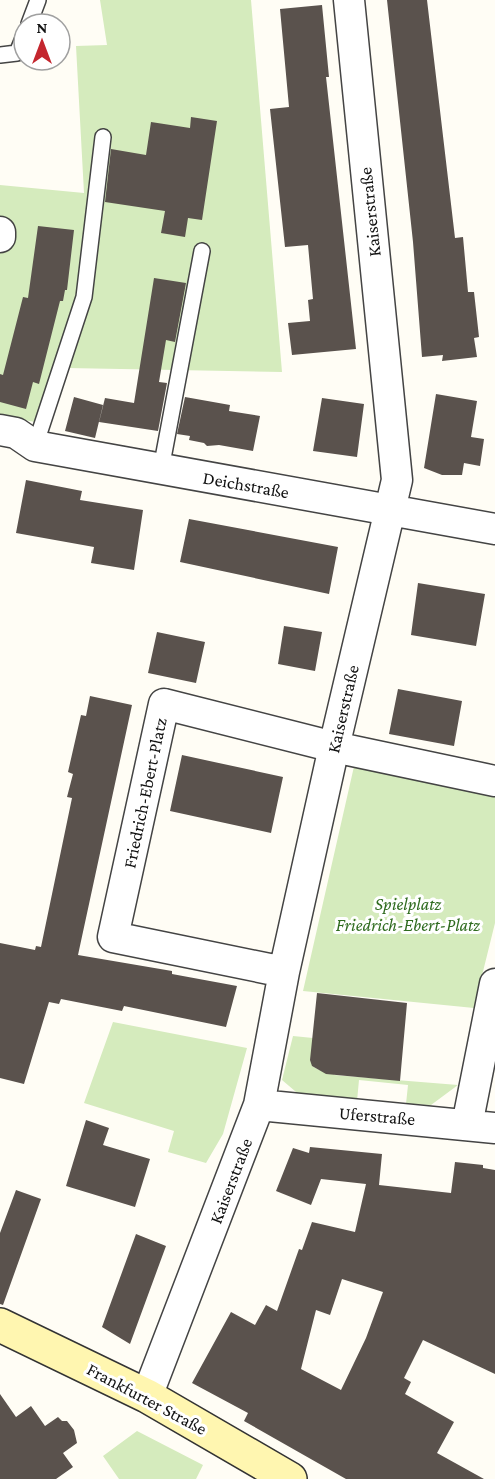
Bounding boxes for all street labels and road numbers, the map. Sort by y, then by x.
street label: Kaiserstraße [355,166,385,258]
street label: Deichstraße [201,468,291,502]
street label: Kaiserstraße [323,663,363,755]
street label: Friedrich-Ebert-Platz [119,716,171,870]
street label: Uferstraße [338,1103,416,1129]
street label: Kaiserstraße [206,1135,256,1226]
street label: Frankfurter Straße [84,1359,210,1439]

